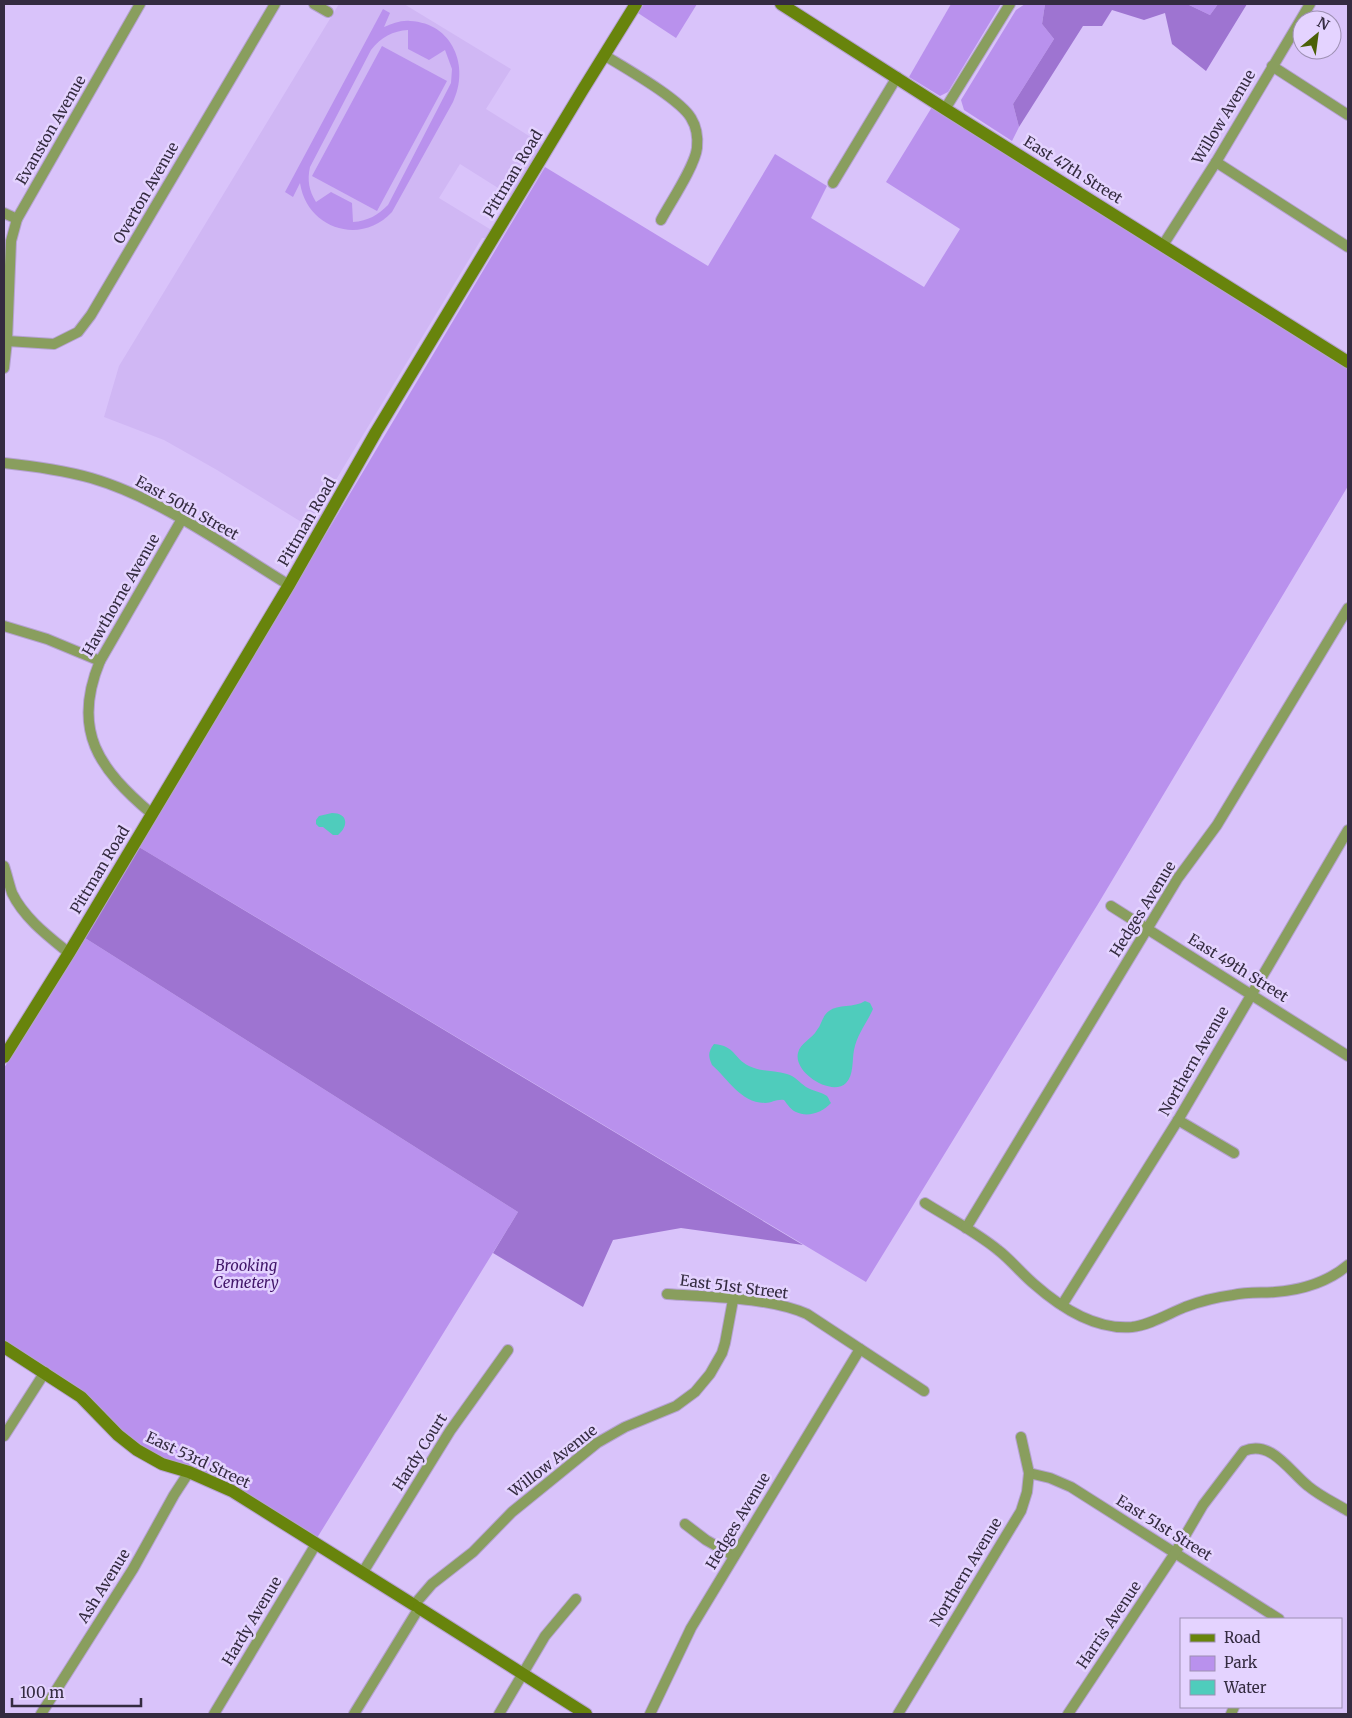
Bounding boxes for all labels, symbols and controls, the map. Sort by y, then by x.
north arrow [1292,10,1342,60]
text: N [1314,13,1333,34]
street label: Willow Avenue [1187,66,1259,168]
street label: Evanston Avenue [12,71,90,188]
street label: Pittman Road [479,126,546,221]
street label: East 47th Street [1020,132,1126,208]
street label: Overton Avenue [109,138,183,247]
street label: East 50th Street [132,471,242,544]
street label: Pittman Road [274,474,340,569]
street label: Hawthorne Avenue [78,530,163,659]
street label: Pittman Road [66,822,133,917]
street label: Hedges Avenue [1106,857,1180,960]
street label: East 49th Street [1185,929,1292,1006]
street label: Northern Avenue [1155,1002,1233,1119]
park label: Brooking Cemetery [213,1256,279,1292]
street label: East 51st Street [679,1270,790,1303]
street label: Hardy Court [388,1409,451,1494]
street label: Willow Avenue [504,1420,601,1502]
street label: East 53rd Street [143,1427,254,1492]
street label: Hedges Avenue [701,1469,774,1572]
street label: East 51st Street [1113,1491,1216,1565]
street label: Northern Avenue [926,1514,1006,1629]
street label: Ash Avenue [73,1545,134,1627]
street label: Hardy Avenue [218,1573,286,1669]
street label: Harris Avenue [1072,1577,1145,1672]
legend [1180,1618,1342,1708]
text: Road [1224,1628,1260,1647]
text: Park [1224,1653,1258,1672]
scale bar [12,1676,141,1708]
text: Water [1223,1678,1267,1697]
text: 100 m [20,1683,64,1702]

